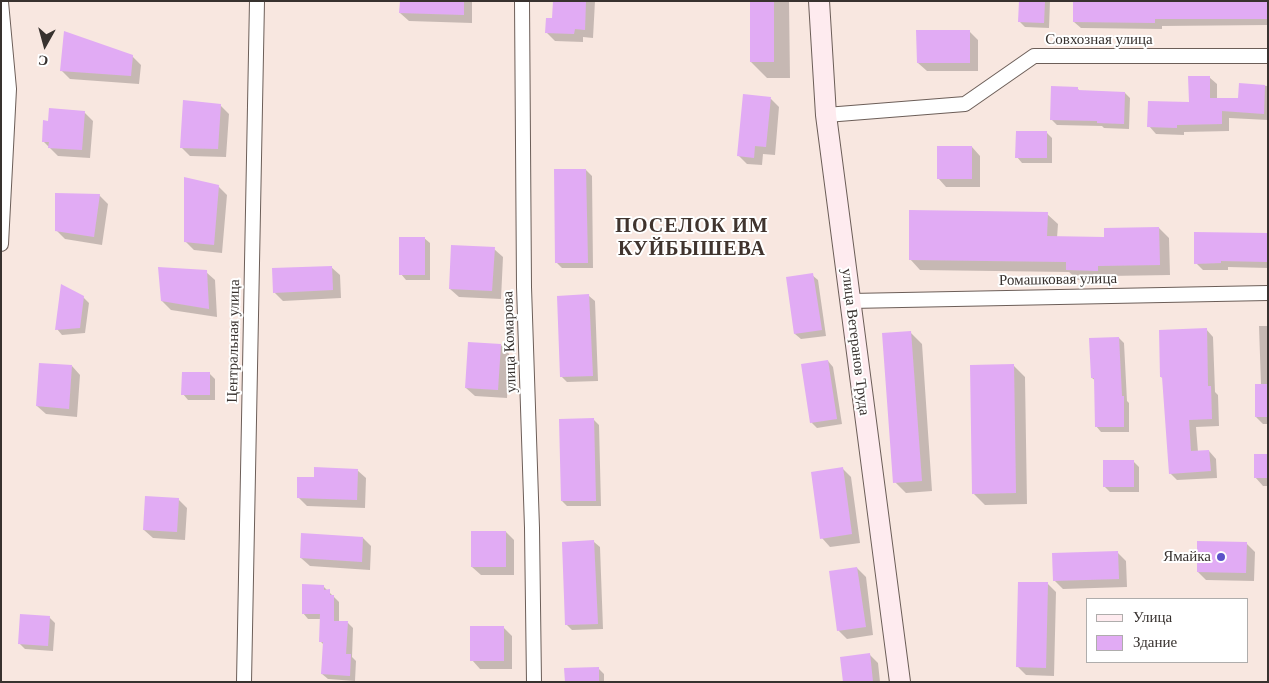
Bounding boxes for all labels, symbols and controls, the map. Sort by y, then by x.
north arrow [20,20,70,70]
street label: Совхозная улица [1045,31,1153,49]
text: С [37,52,49,68]
district label: ПОСЕЛОК ИМ КУЙБЫШЕВА [614,215,770,262]
street label: улица Ветеранов Труда [837,267,873,417]
street label: Ромашковая улица [999,270,1117,290]
street label: Центральная улица [224,279,244,403]
street label: улица Комарова [499,291,521,393]
place label: Ямайка [1163,548,1211,566]
marker: Ямайка [1215,551,1227,563]
legend [1086,598,1249,663]
text: Улица [1133,609,1172,625]
text: Здание [1133,634,1177,650]

